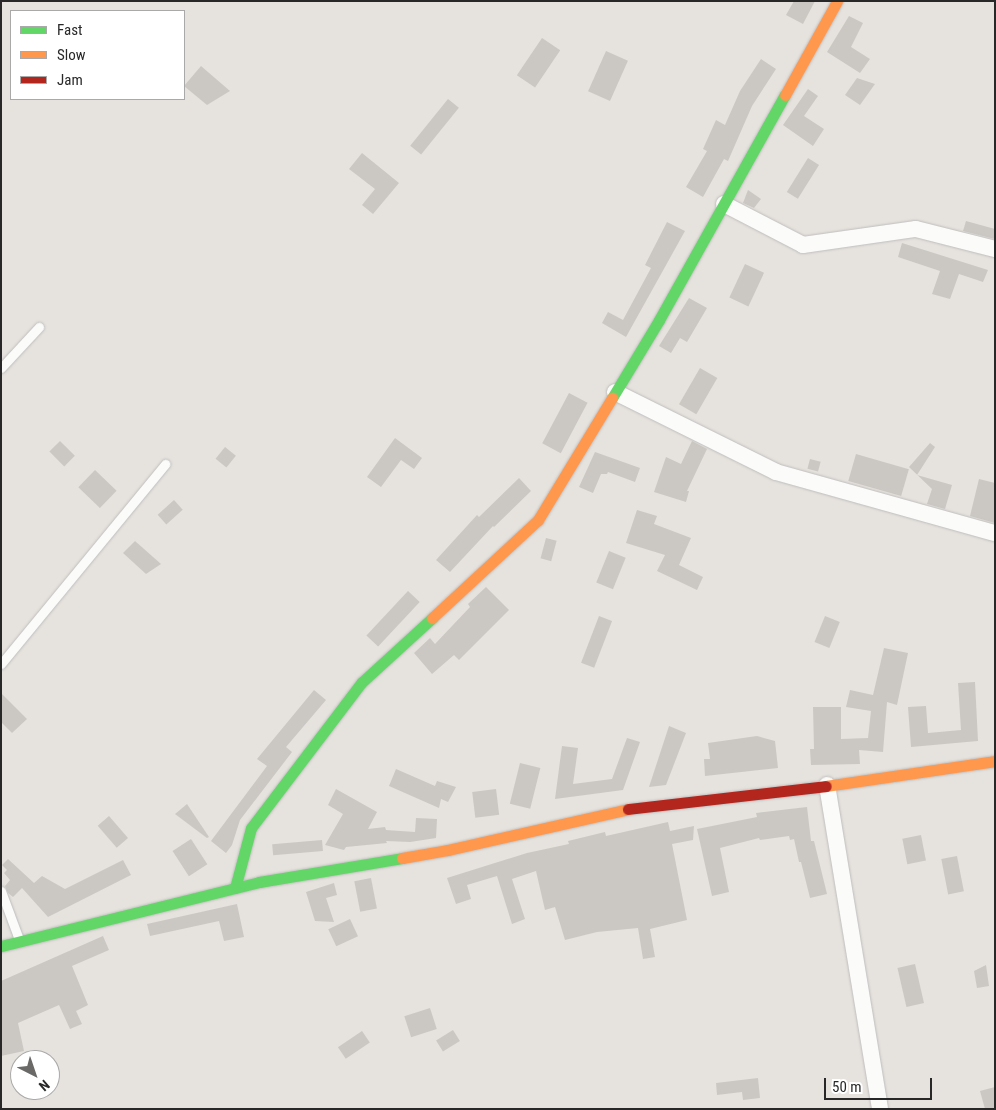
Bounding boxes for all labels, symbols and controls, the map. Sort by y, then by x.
legend [10,10,185,100]
text: Fast [57,21,82,39]
text: Slow [57,46,86,64]
text: Jam [57,71,83,89]
north arrow [10,1050,60,1100]
scale bar [826,1068,934,1100]
text: N [36,1077,53,1094]
text: 50 m [832,1078,862,1096]

